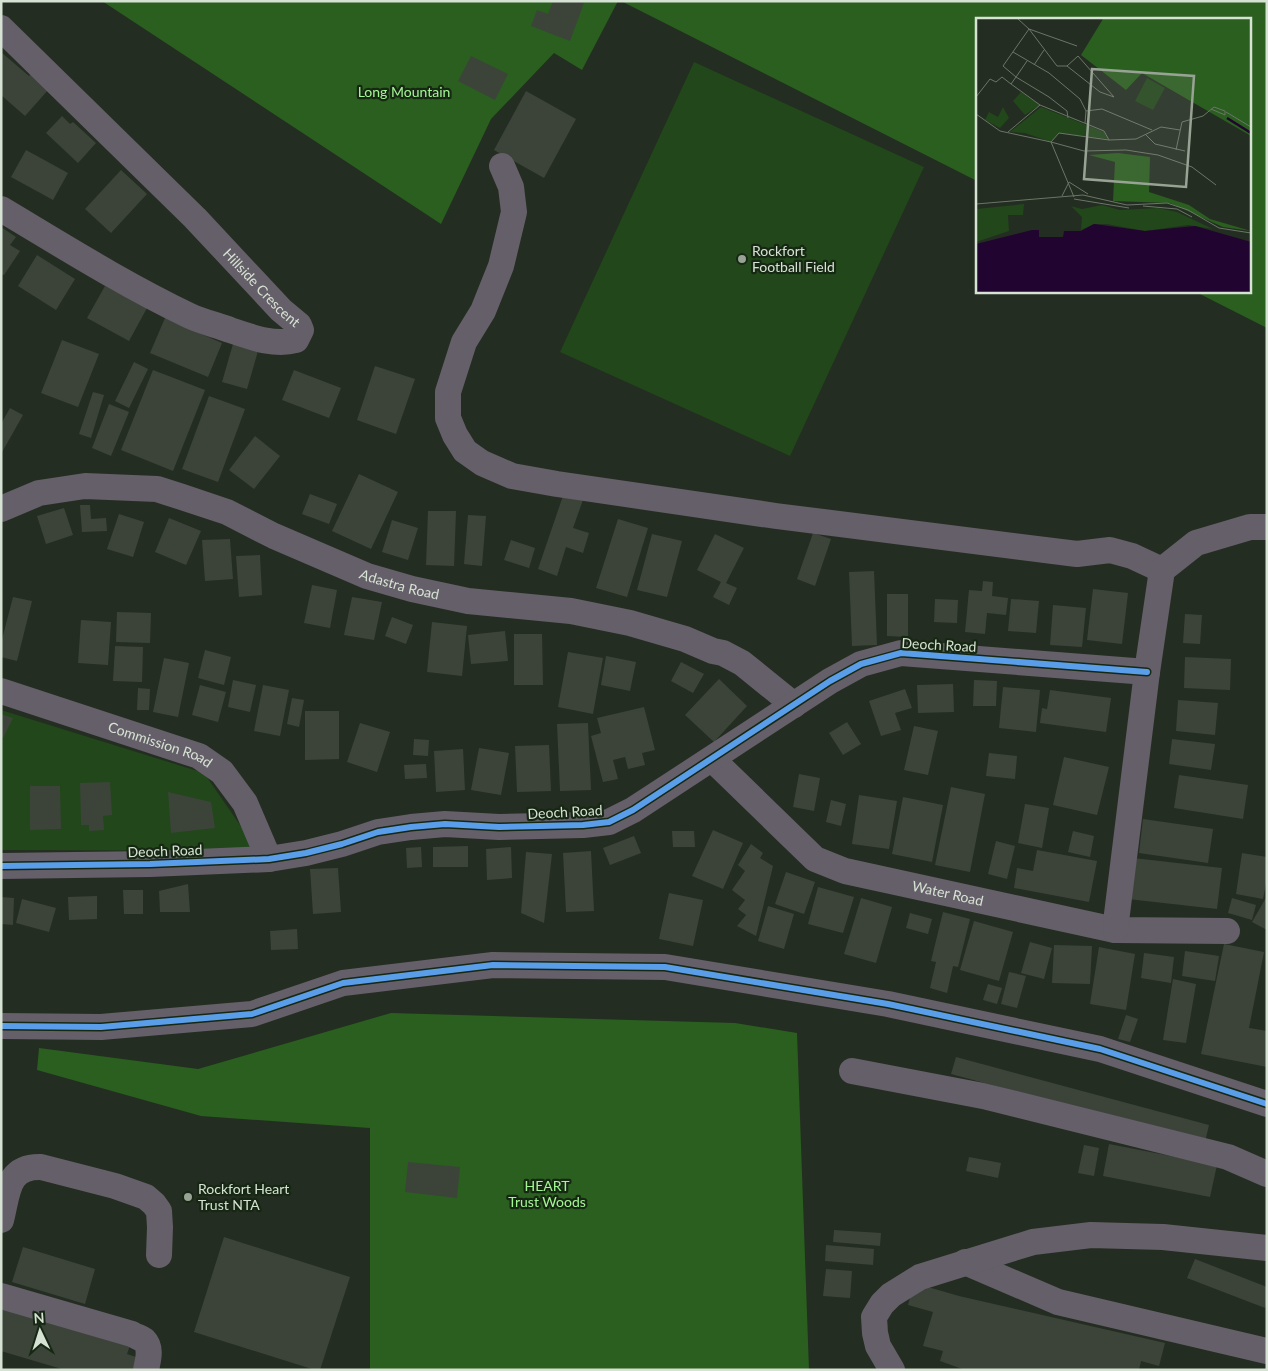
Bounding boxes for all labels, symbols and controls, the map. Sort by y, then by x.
inset map [976,18,1250,292]
park label: Long Mountain [358,83,450,100]
place label: Rockfort Football Field [752,242,835,275]
street label: Hillside Crescent [220,245,304,330]
marker: Rockfort Football Field [736,253,748,265]
street label: Adastra Road [357,565,441,603]
street label: Deoch Road [901,634,977,655]
street label: Commission Road [106,718,216,771]
street label: Deoch Road [527,801,603,822]
street label: Deoch Road [127,841,203,860]
street label: Water Road [911,877,985,909]
park label: HEART Trust Woods [508,1177,586,1210]
place label: Rockfort Heart Trust NTA [198,1180,289,1213]
marker: Rockfort Heart Trust NTA [182,1191,194,1203]
north arrow [15,1306,65,1356]
text: N [33,1309,45,1326]

